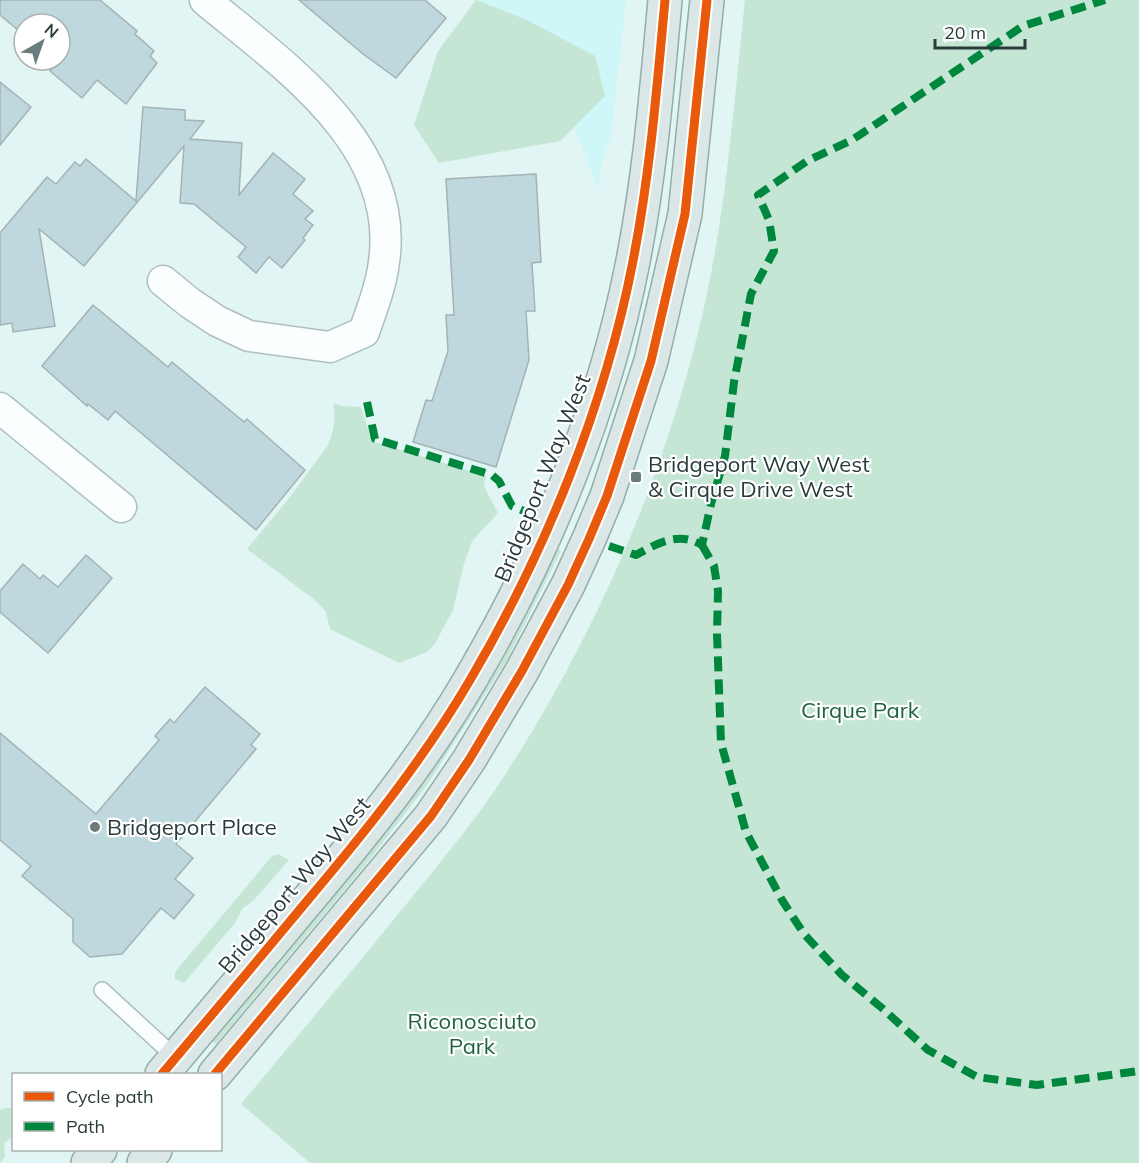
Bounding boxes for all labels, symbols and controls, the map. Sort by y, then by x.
north arrow [12,12,72,72]
scale bar [935,12,1025,50]
text: N [41,19,63,42]
text: 20 m [944,21,986,44]
street label: Bridgeport Way West [487,370,597,586]
place label: Bridgeport Way West & Cirque Drive West [648,450,870,503]
marker: Bridgeport Way West & Cirque Drive West [629,470,643,484]
park label: Cirque Park [801,696,920,724]
street label: Bridgeport Way West [212,791,376,979]
place label: Bridgeport Place [107,813,277,841]
marker: Bridgeport Place [88,820,102,834]
park label: Riconosciuto Park [407,1007,537,1060]
legend [12,1073,222,1151]
text: Cycle path [66,1085,153,1108]
text: Path [66,1115,105,1138]

